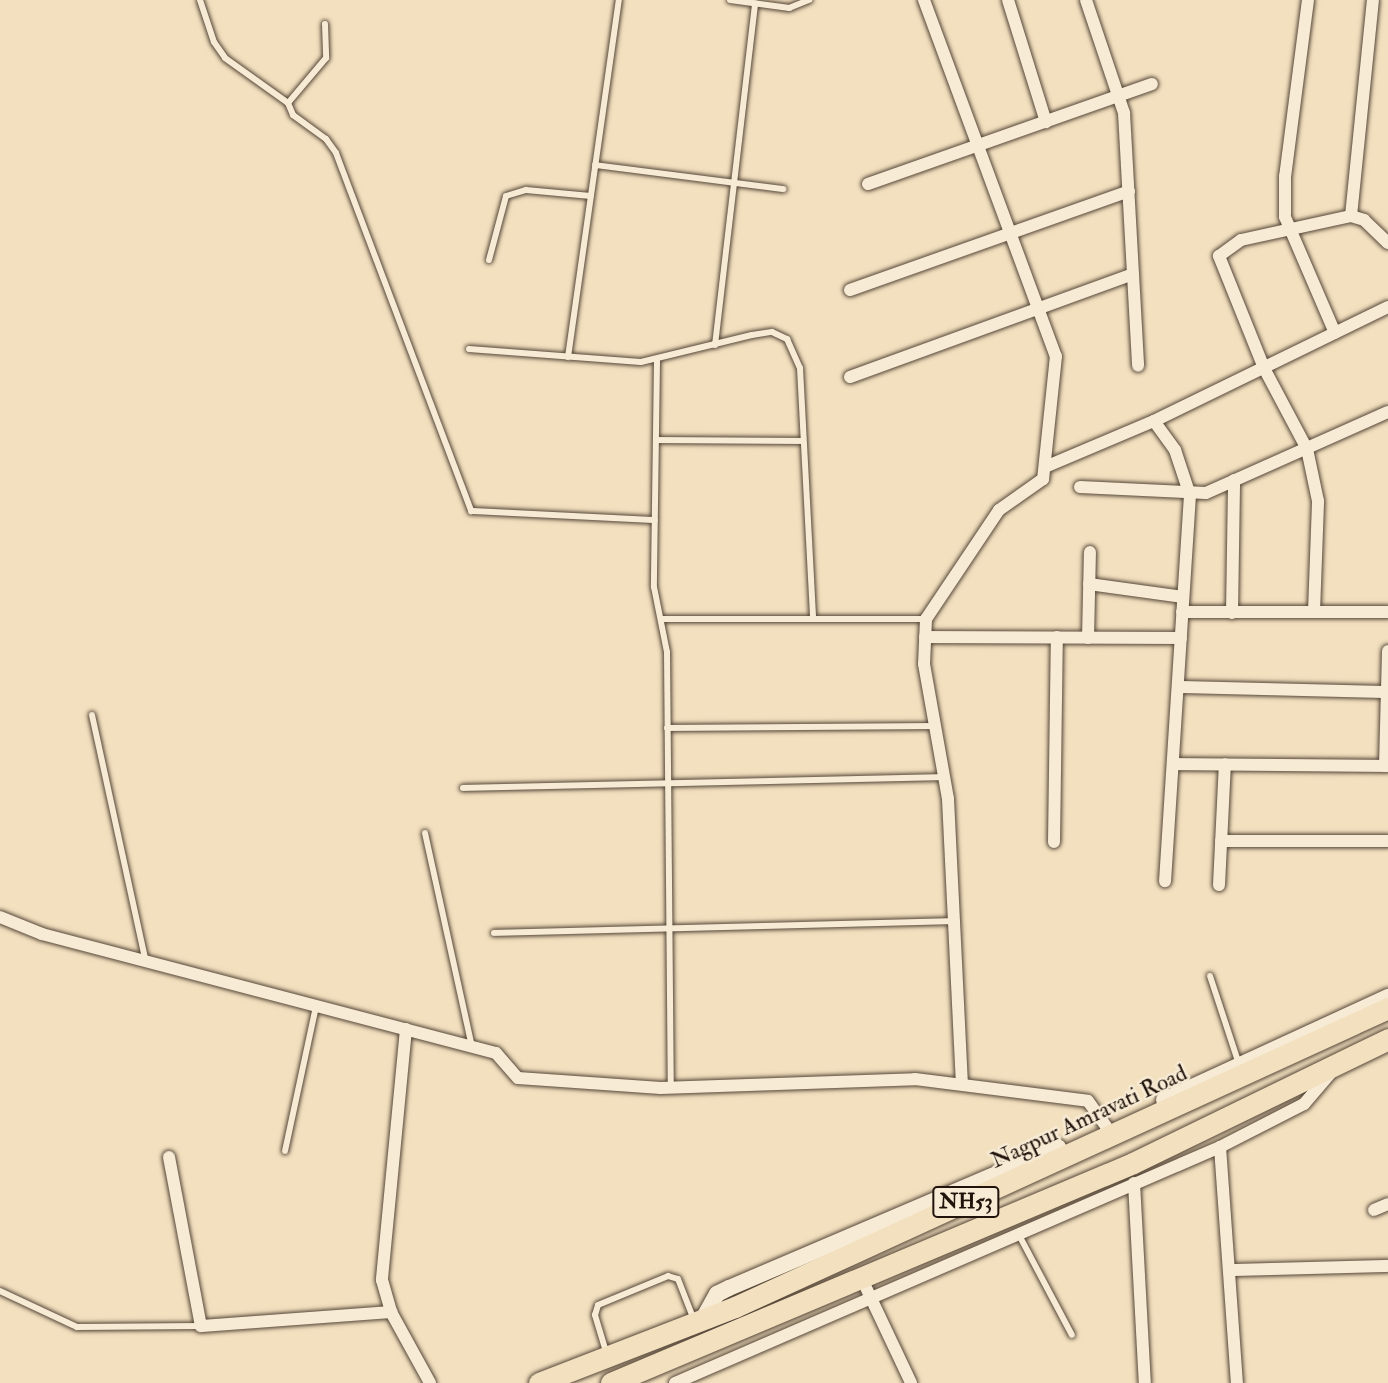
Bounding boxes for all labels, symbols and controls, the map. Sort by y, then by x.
street label: Nagpur Amravati Road [986,1059,1192,1175]
road number: NH53 [931,1184,1001,1220]

